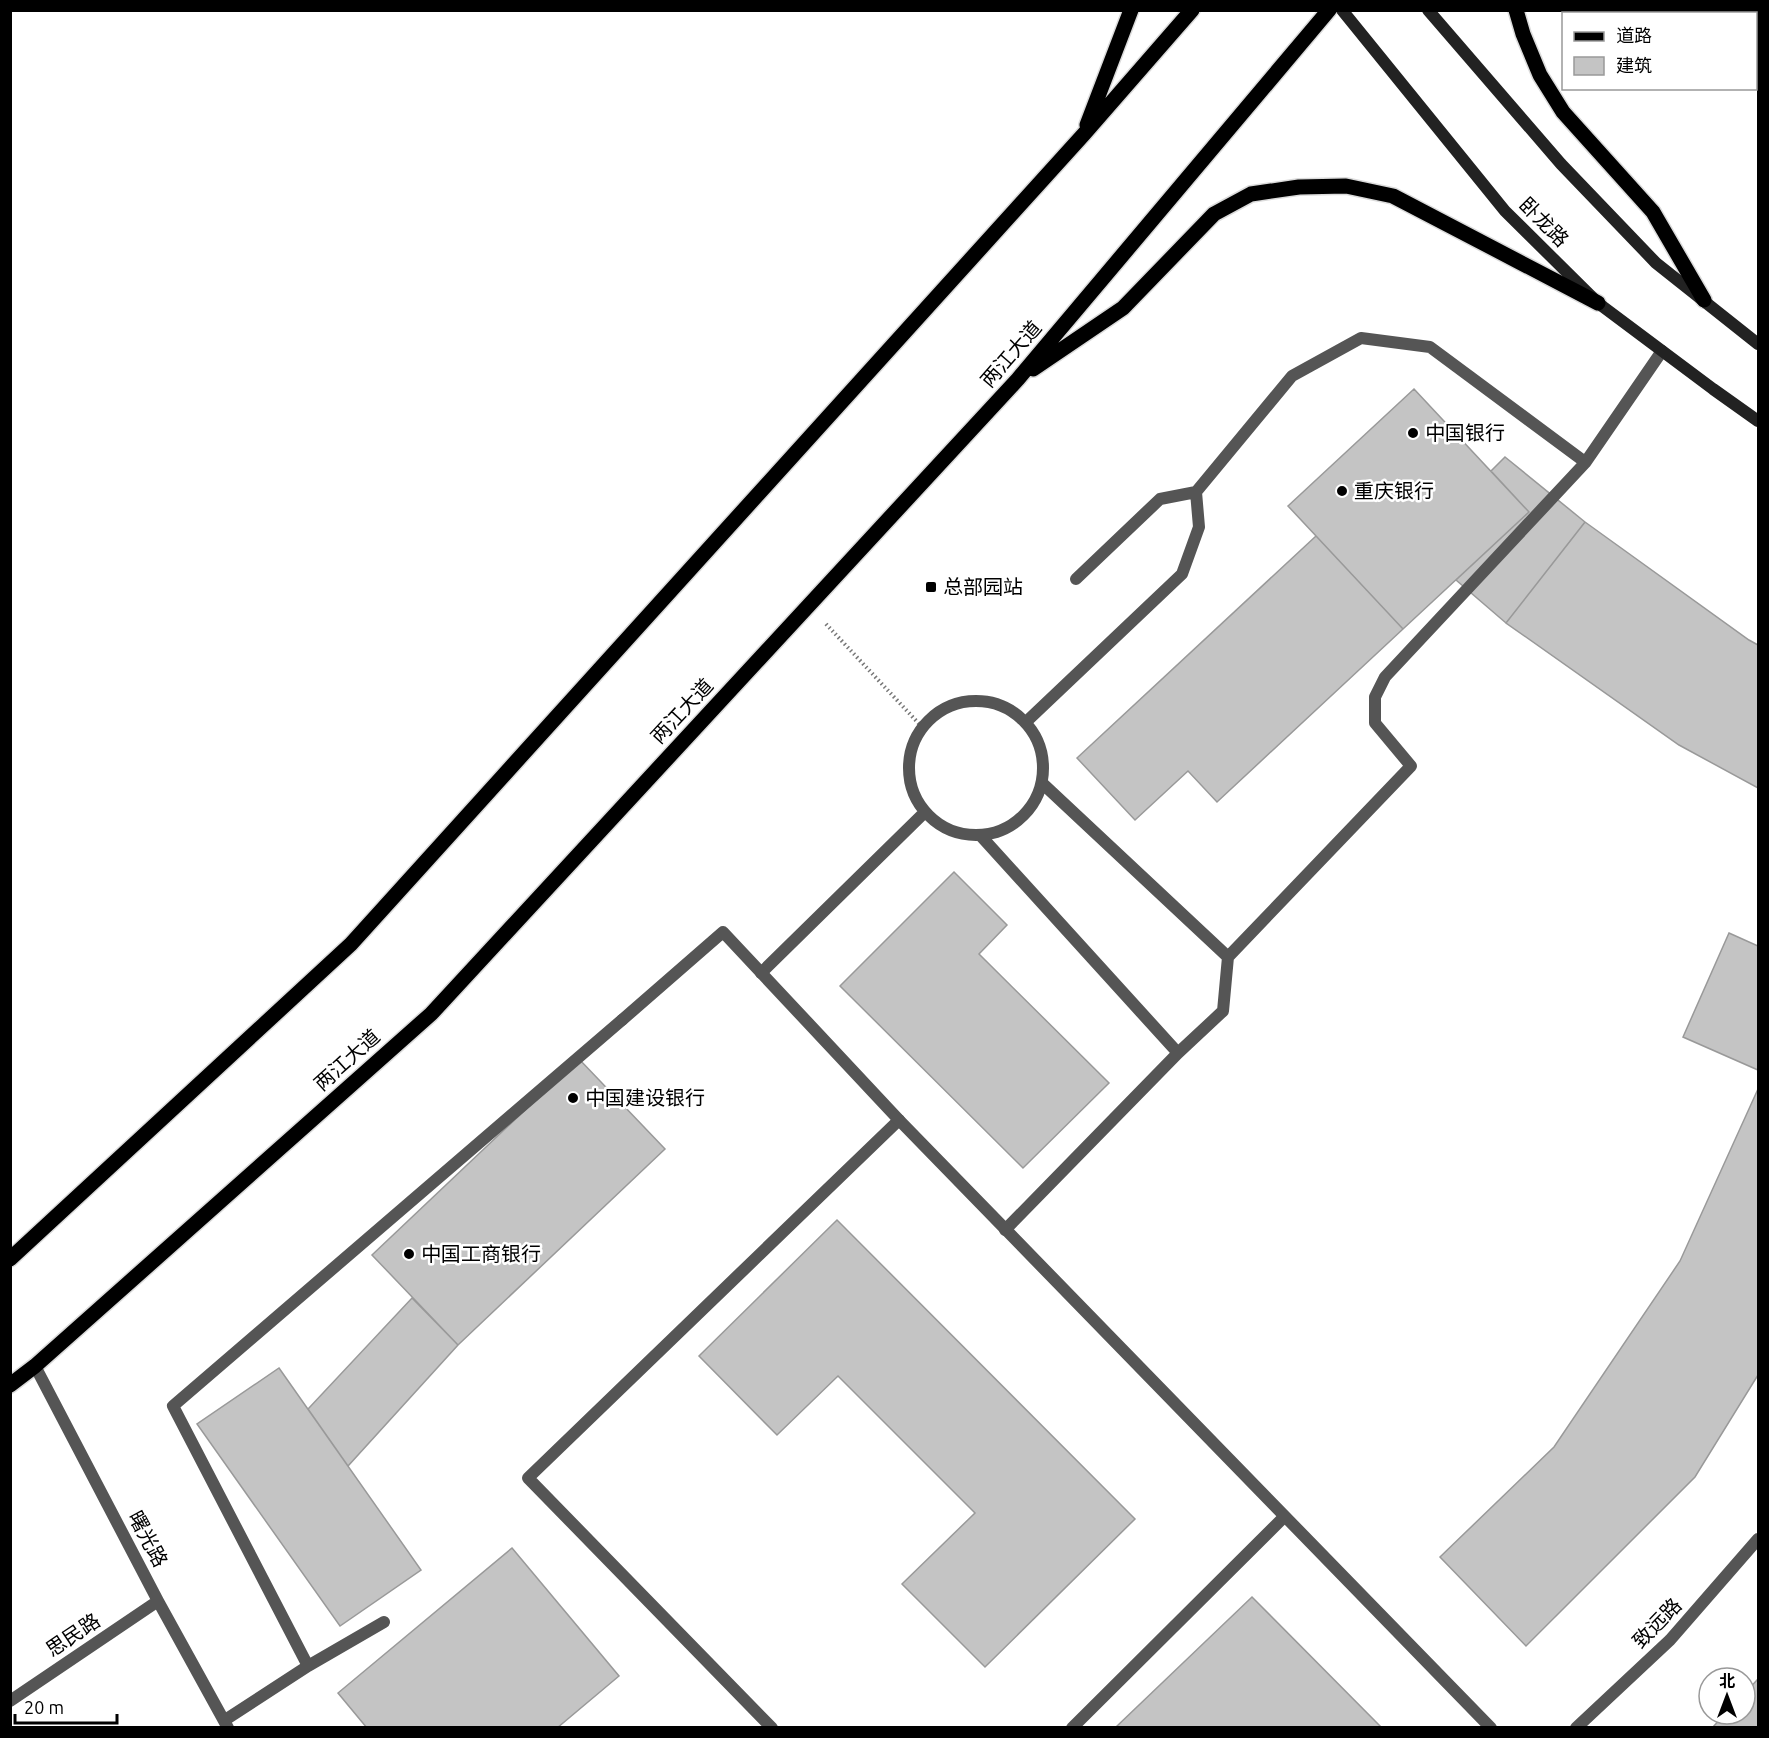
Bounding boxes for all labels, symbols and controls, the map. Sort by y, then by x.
legend [1562,12,1757,90]
text: 道路 [1616,25,1652,45]
text: 建筑 [1616,55,1652,75]
street label: 卧龙路 [1515,192,1574,251]
street label: 两江大道 [976,316,1046,391]
place label: 中国银行 [1425,421,1505,444]
marker: 中国银行 [1406,426,1420,440]
place label: 重庆银行 [1354,479,1434,502]
marker: 重庆银行 [1335,484,1349,498]
place label: 总部园站 [943,575,1023,598]
marker: 总部园站 [924,580,938,594]
street label: 两江大道 [646,674,717,748]
street label: 两江大道 [309,1024,384,1095]
place label: 中国建设银行 [585,1086,705,1109]
marker: 中国建设银行 [566,1091,580,1105]
place label: 中国工商银行 [421,1242,541,1265]
marker: 中国工商银行 [402,1247,416,1261]
street label: 曙光路 [124,1507,173,1571]
street label: 致远路 [1628,1593,1686,1652]
street label: 思民路 [41,1608,104,1661]
north arrow [1697,1666,1757,1726]
text: 北 [1719,1672,1735,1690]
scale bar [15,1687,117,1725]
text: 20 m [24,1697,64,1717]

